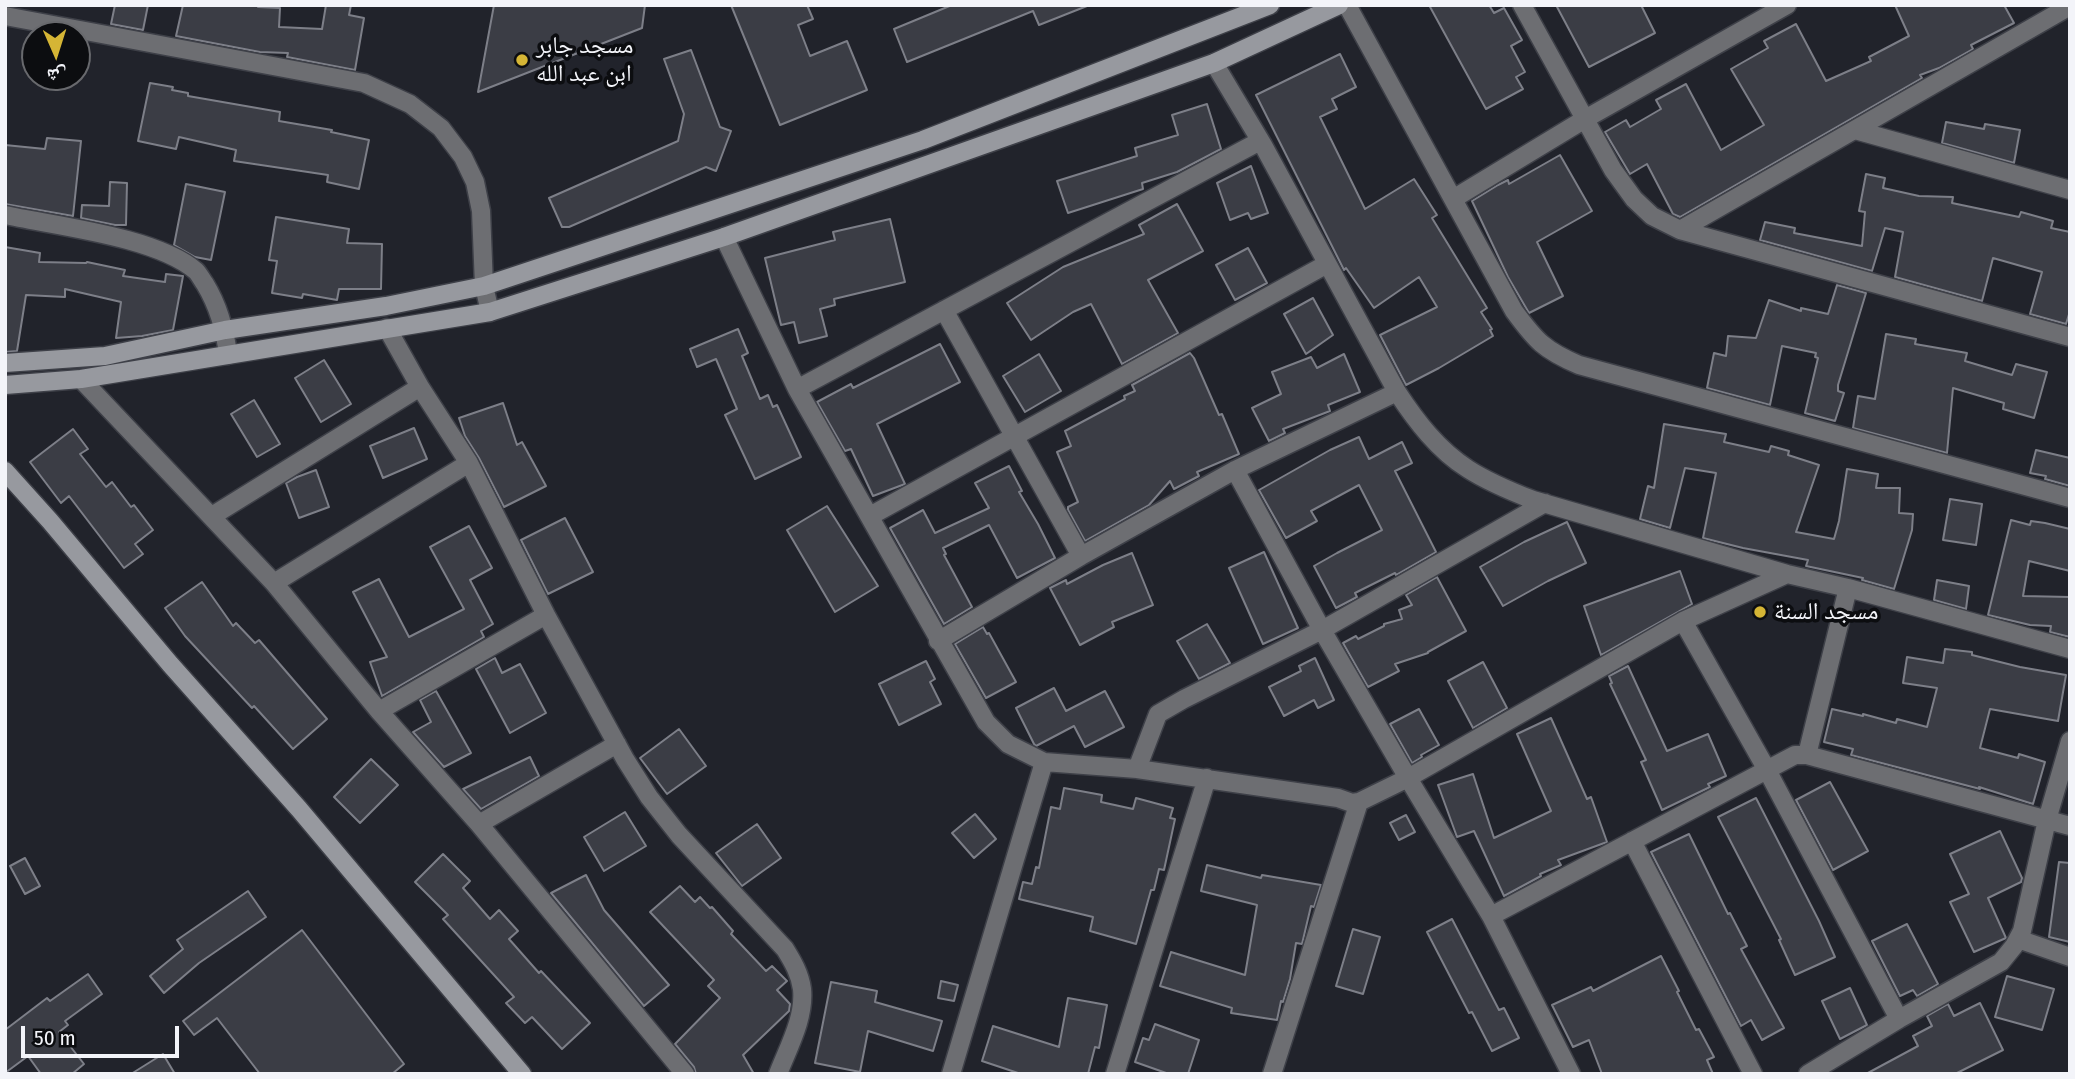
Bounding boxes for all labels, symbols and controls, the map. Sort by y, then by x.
north arrow [21,21,91,91]
place label: مسجد جابر ابن عبد الله [536,32,633,88]
marker: مسجد جابر ابن عبد الله [514,52,530,68]
text: ش [46,63,68,87]
place label: مسجد السنة [1774,598,1878,626]
marker: مسجد السنة [1752,604,1768,620]
scale bar [24,1012,182,1056]
text: 50 m [34,1025,76,1051]

